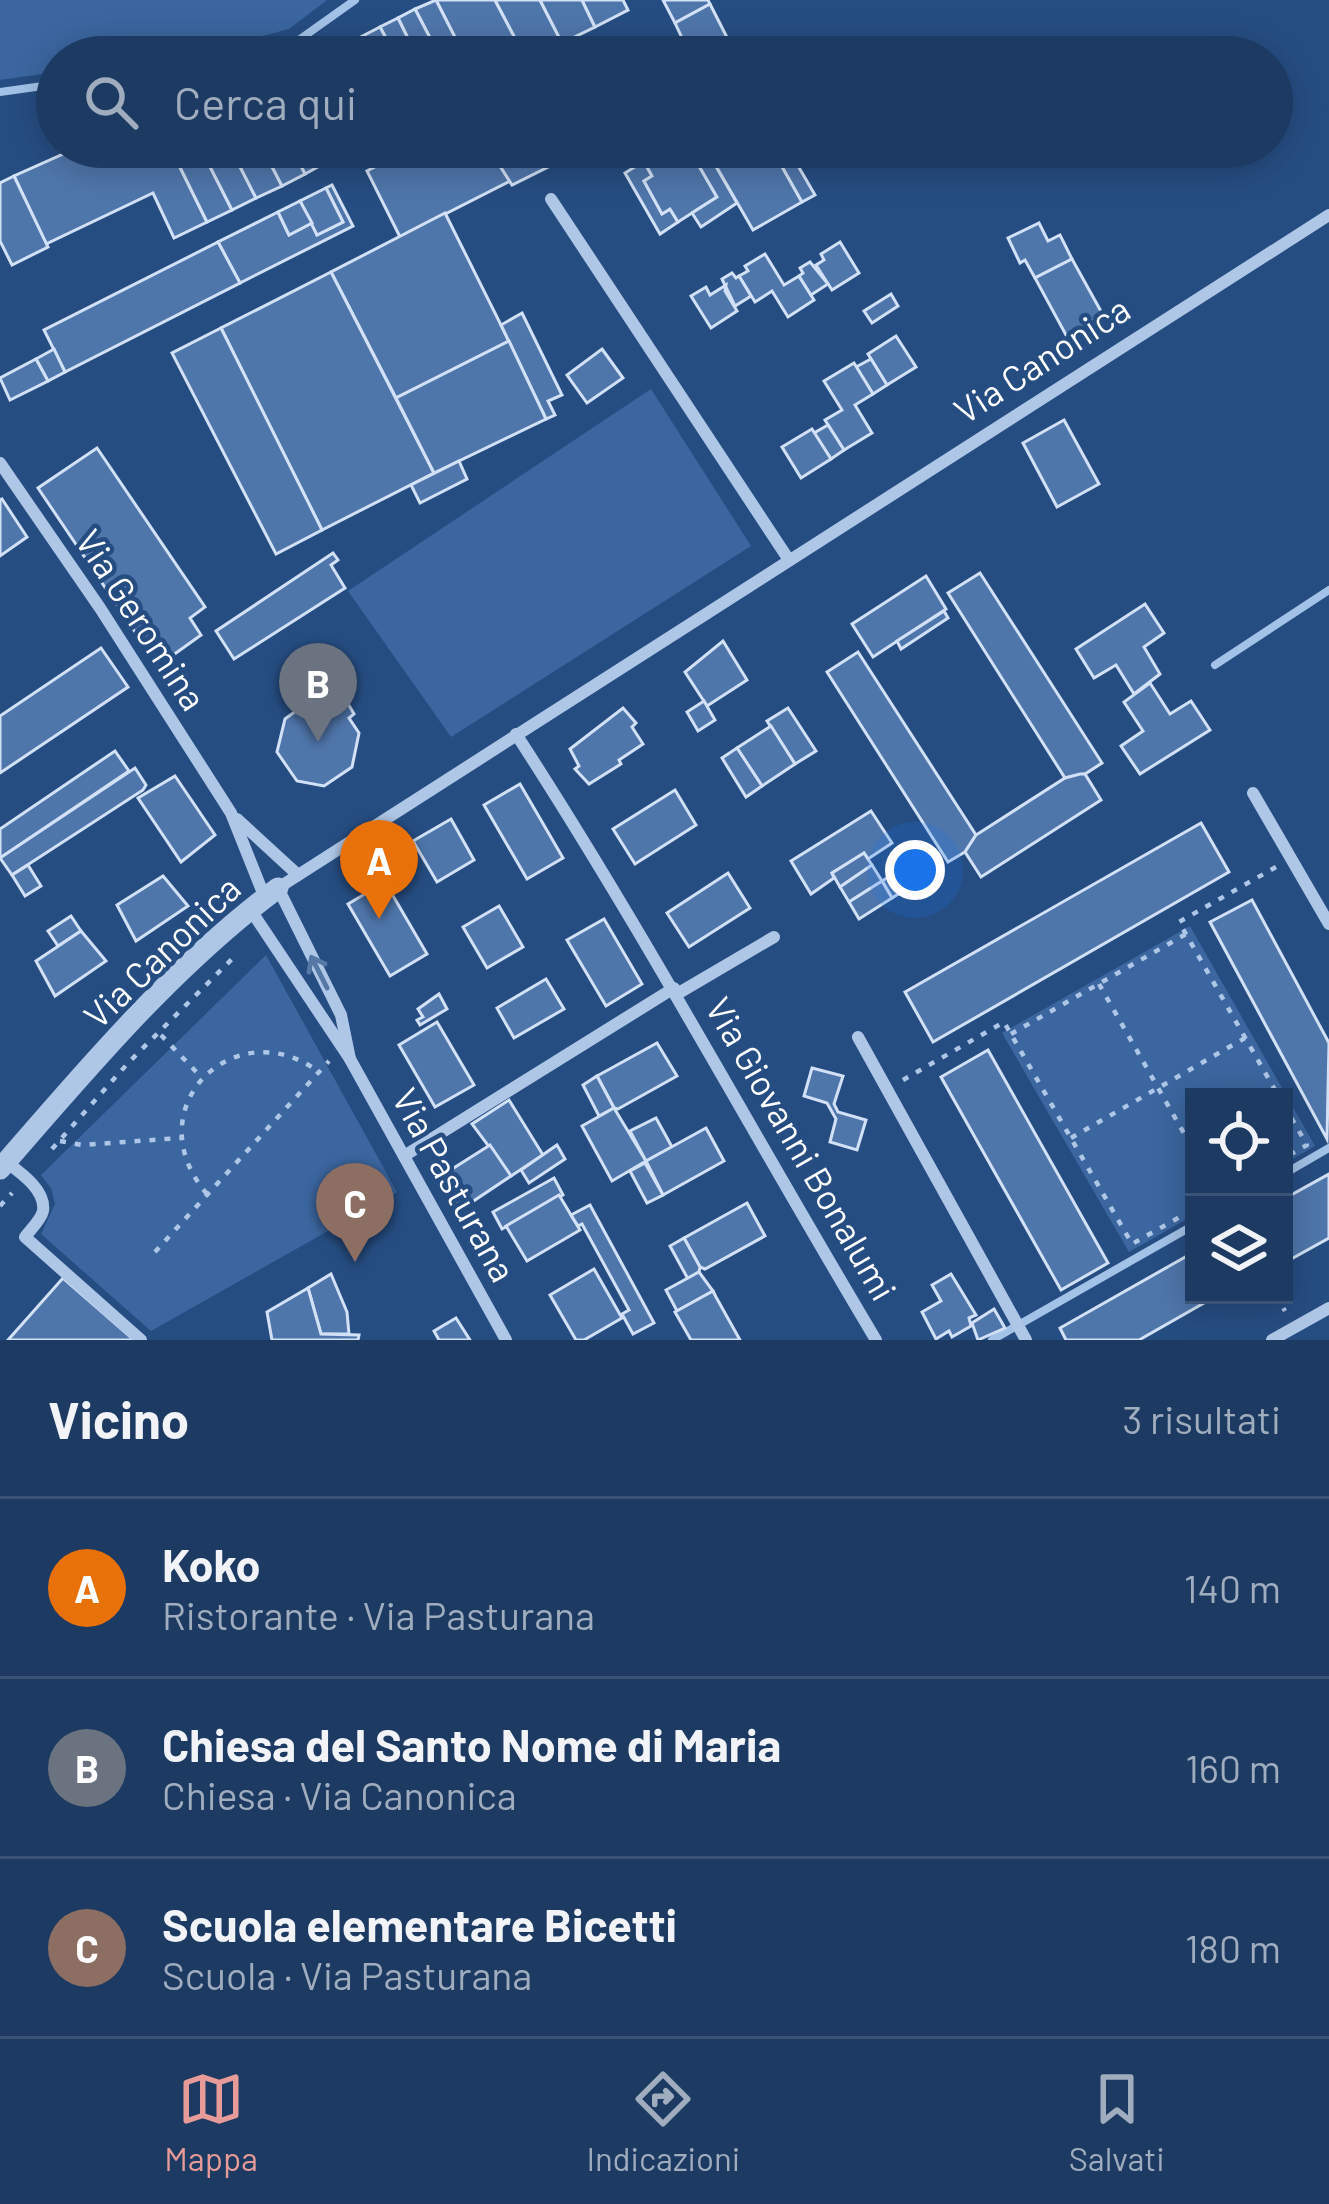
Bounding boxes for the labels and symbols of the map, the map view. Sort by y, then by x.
street label: Via Canonica [945,286,1137,431]
street label: Via Geromina [68,521,217,717]
pin: B [279,643,357,742]
pin: A [340,820,418,919]
your location [885,840,945,900]
street label: Via Canonica [74,866,248,1036]
one-way arrow [306,955,329,991]
street label: Via Giovanni Bonalumi [698,989,907,1307]
street label: Via Pasturana [385,1080,526,1288]
pin: C [316,1163,394,1262]

